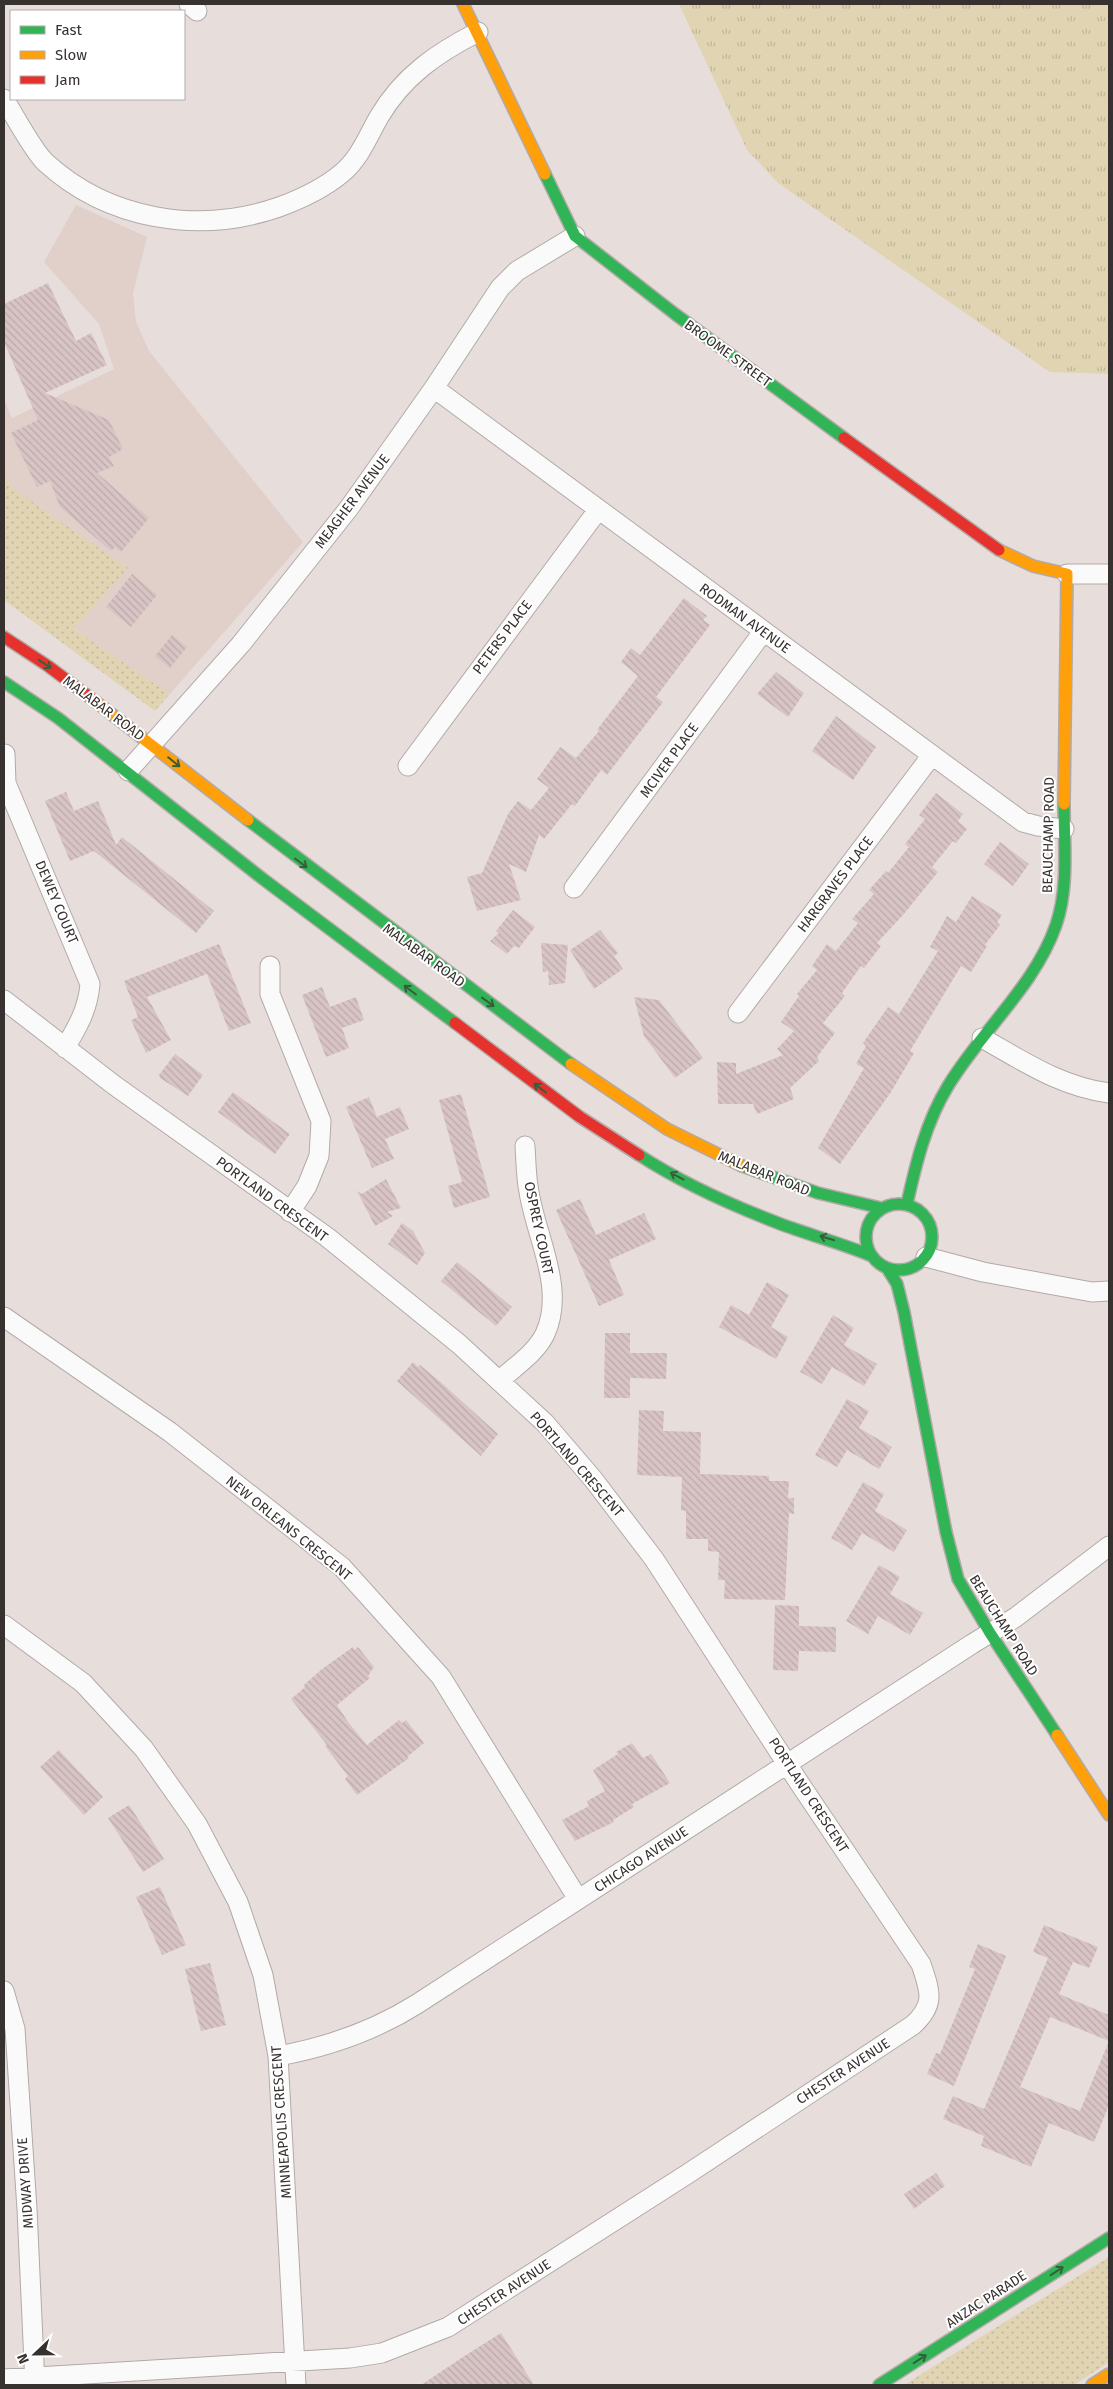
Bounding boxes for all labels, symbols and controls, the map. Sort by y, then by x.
legend [10,10,185,100]
text: Fast [55,21,82,39]
text: Slow [55,46,87,64]
text: Jam [55,71,81,89]
street label: BROOME STREET [681,316,775,391]
street label: MEAGHER AVENUE [311,451,393,552]
street label: RODMAN AVENUE [696,580,794,657]
street label: PETERS PLACE [469,597,536,678]
one-way arrow [37,659,51,669]
street label: MALABAR ROAD [60,672,148,745]
street label: MCIVER PLACE [637,719,702,801]
one-way arrow [167,757,180,768]
street label: BEAUCHAMP ROAD [1039,777,1058,893]
street label: HARGRAVES PLACE [794,833,877,936]
street label: DEWEY COURT [31,858,82,947]
one-way arrow [294,858,308,868]
street label: MALABAR ROAD [379,920,468,991]
one-way arrow [404,985,417,996]
one-way arrow [481,997,495,1007]
one-way arrow [534,1082,547,1093]
street label: MALABAR ROAD [715,1147,812,1200]
street label: PORTLAND CRESCENT [213,1153,332,1246]
one-way arrow [669,1171,684,1181]
street label: OSPREY COURT [520,1180,557,1277]
one-way arrow [819,1232,835,1242]
street label: PORTLAND CRESCENT [526,1408,627,1521]
street label: NEW ORLEANS CRESCENT [222,1472,356,1585]
street label: BEAUCHAMP ROAD [966,1571,1042,1679]
street label: PORTLAND CRESCENT [765,1734,853,1857]
street label: CHICAGO AVENUE [591,1823,692,1896]
street label: CHESTER AVENUE [793,2035,893,2108]
street label: MINNEAPOLIS CRESCENT [268,2044,295,2199]
street label: MIDWAY DRIVE [14,2137,37,2229]
street label: CHESTER AVENUE [454,2256,554,2329]
one-way arrow [1050,2266,1064,2277]
street label: ANZAC PARADE [943,2267,1030,2332]
north arrow [10,2329,60,2379]
text: N [14,2351,33,2366]
one-way arrow [913,2354,927,2364]

